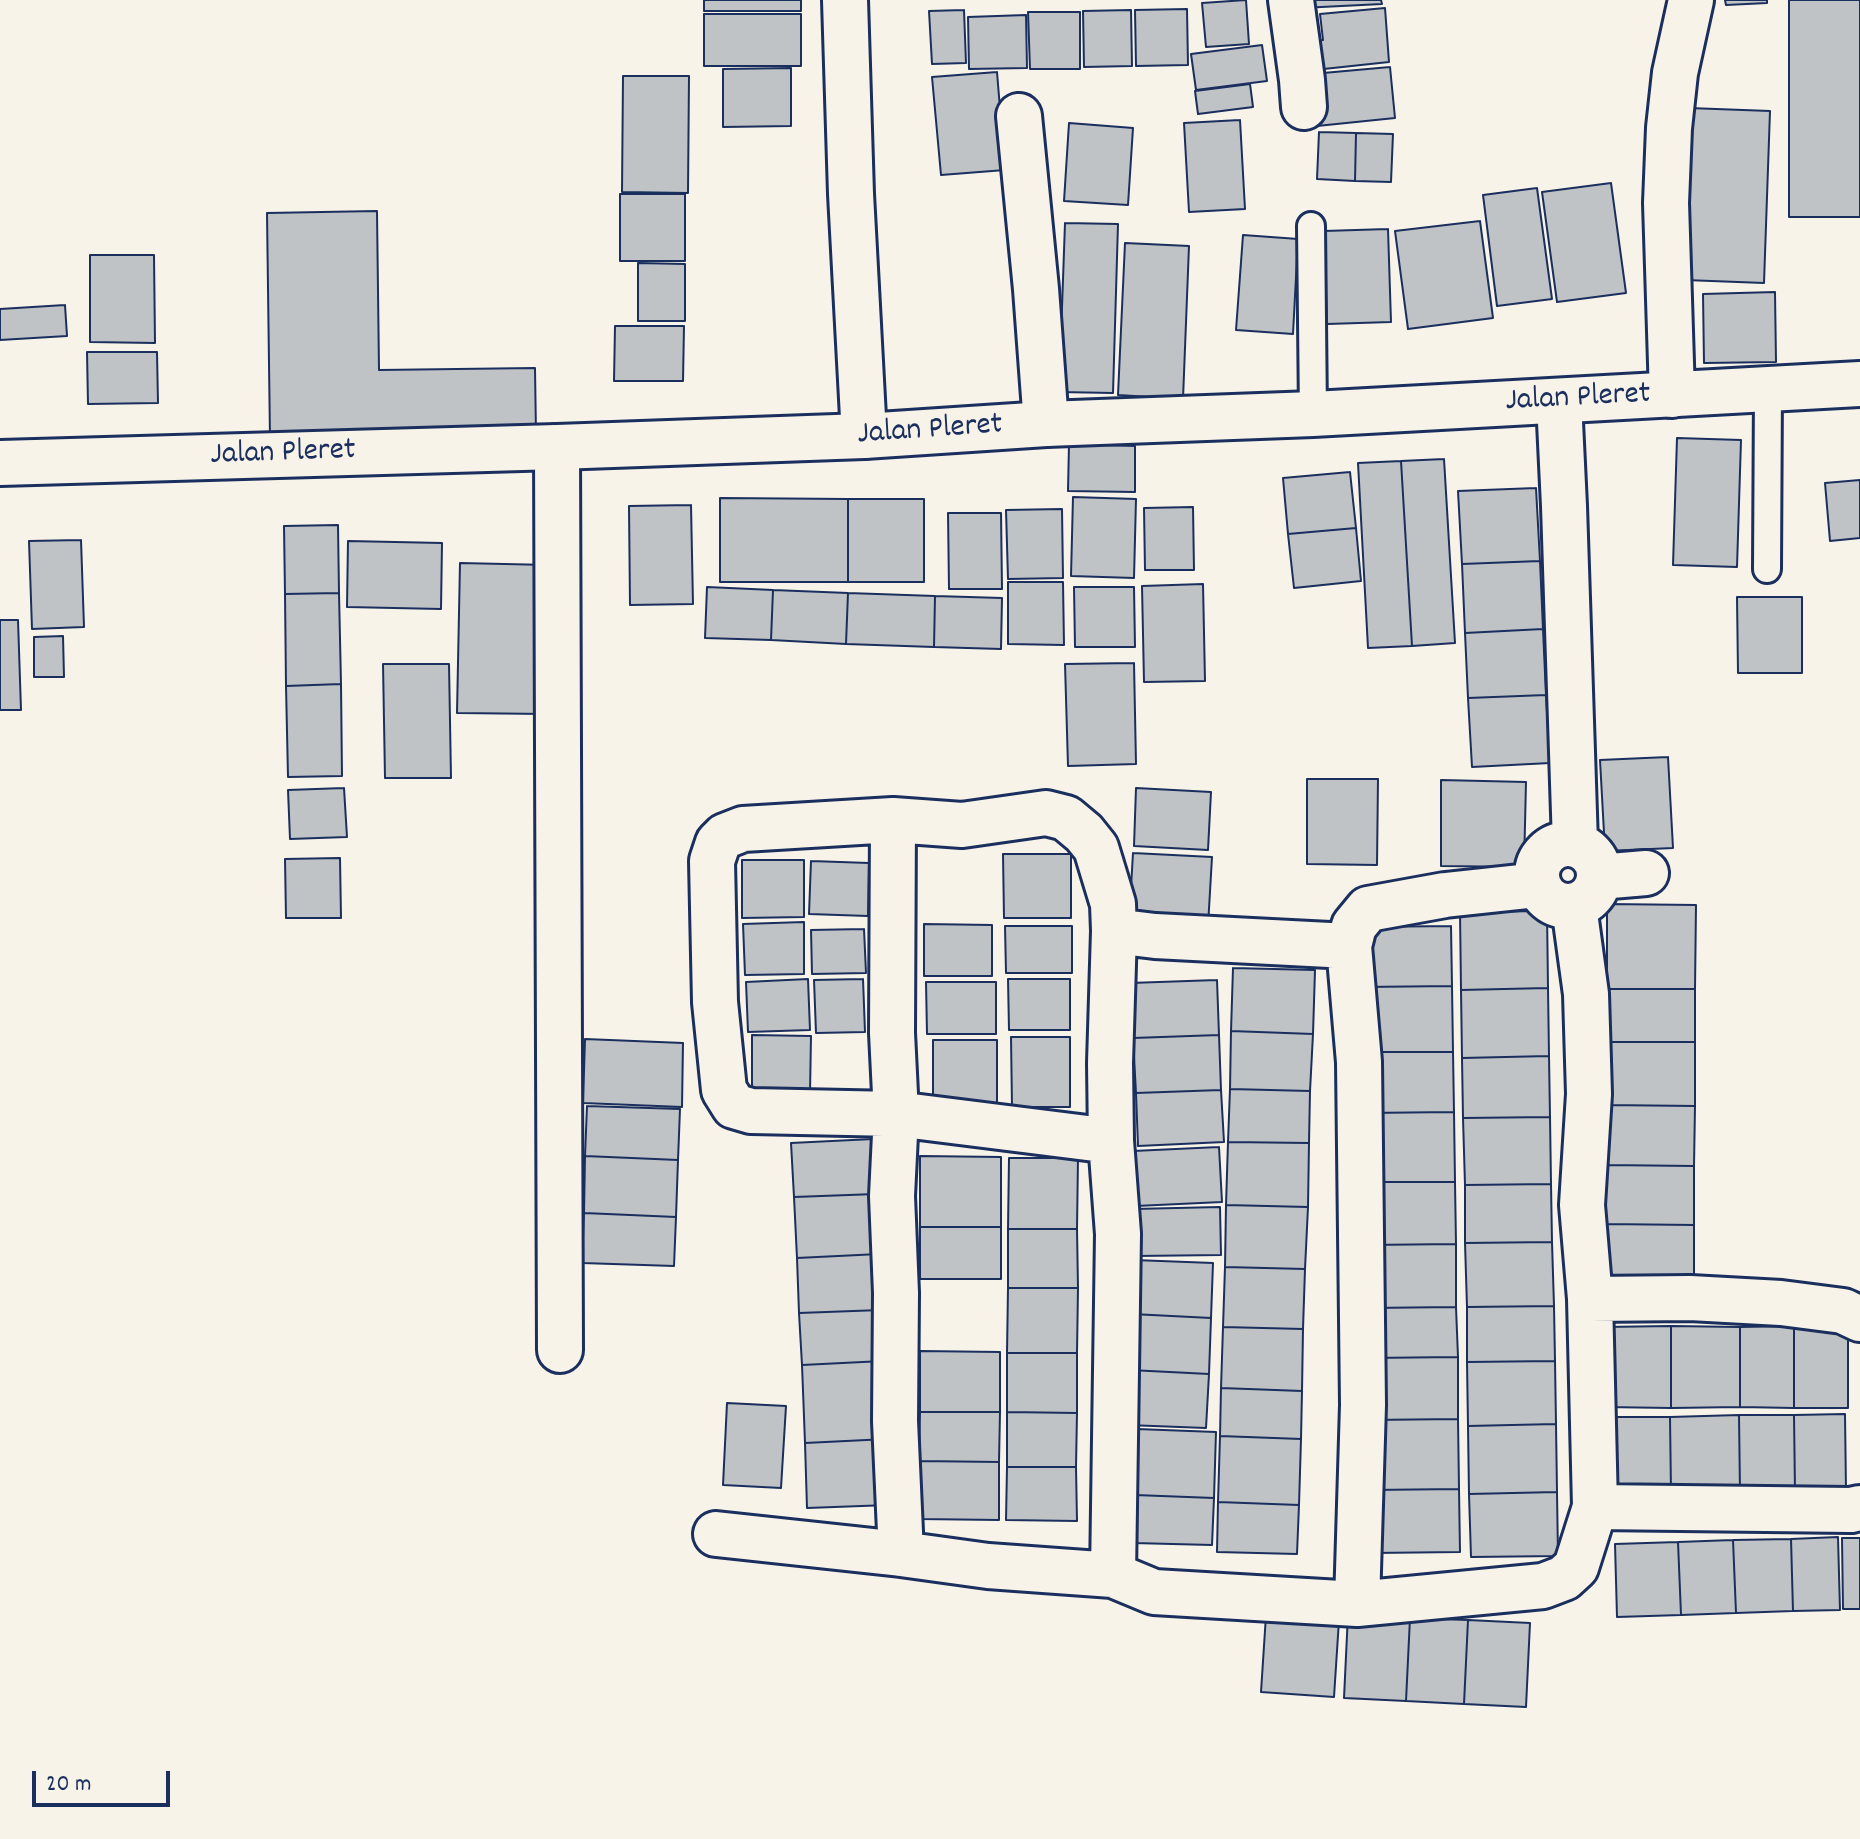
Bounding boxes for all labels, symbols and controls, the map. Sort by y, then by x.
street label: Jalan Pleret [1504,377,1652,423]
street label: Jalan Pleret [856,408,1004,456]
street label: Jalan Pleret [210,433,356,477]
scale bar [36,1755,174,1805]
text: 20 m [46,1768,92,1802]

